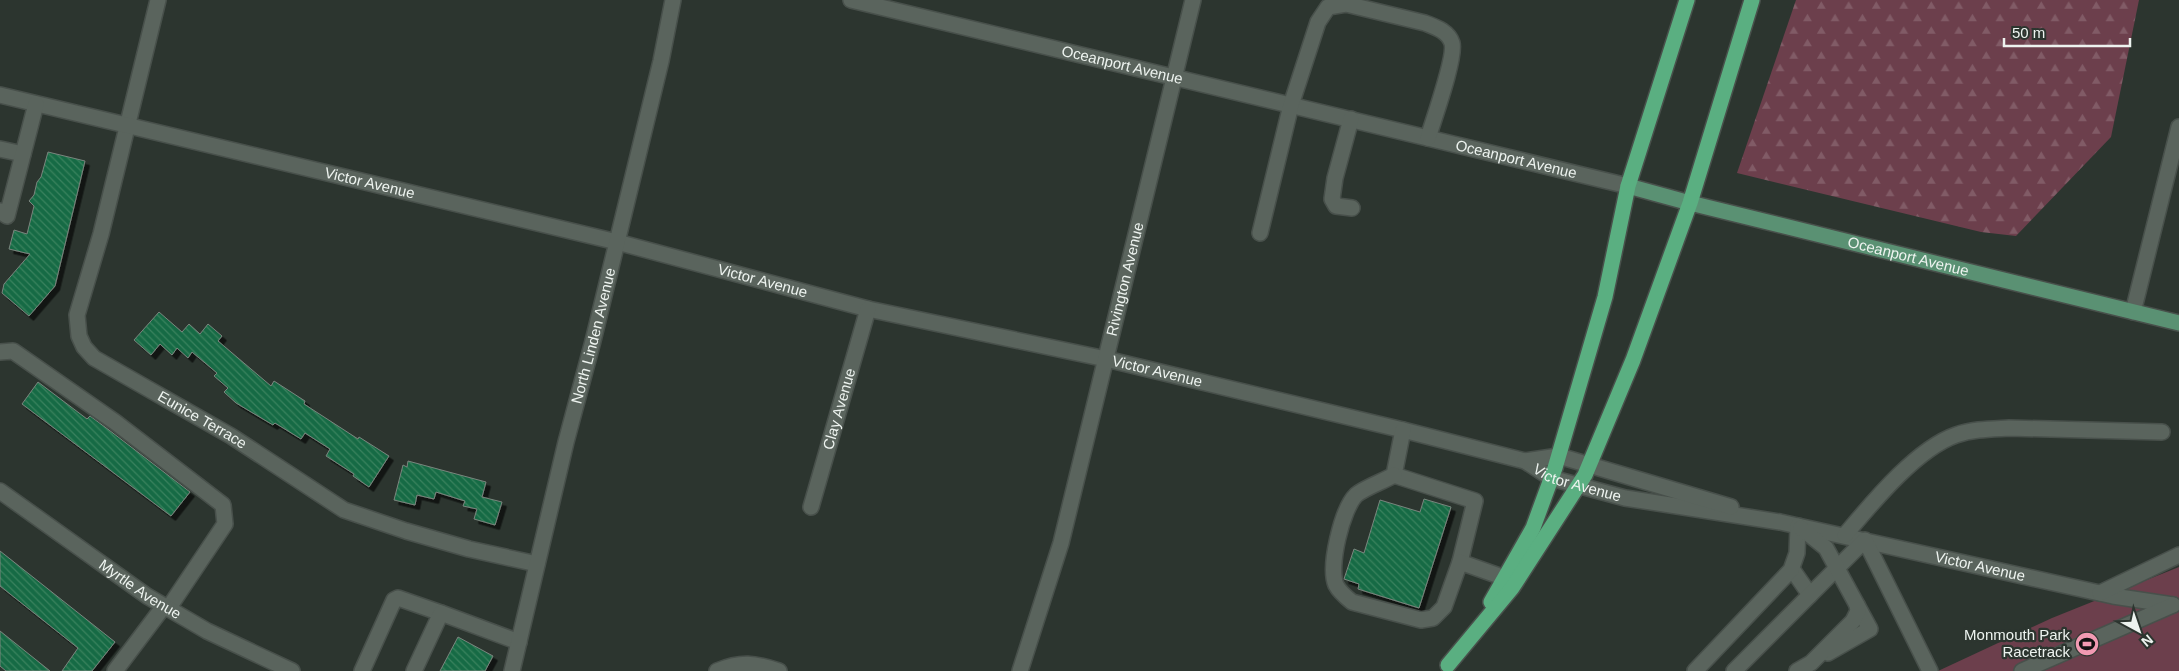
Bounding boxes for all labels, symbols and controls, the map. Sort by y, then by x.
scale bar [2004,15,2130,47]
text: 50 m [2012,24,2045,41]
street label: Oceanport Avenue [1060,42,1185,87]
street label: Oceanport Avenue [1454,136,1579,181]
street label: Victor Avenue [323,164,417,202]
street label: Rivington Avenue [1103,220,1147,338]
street label: Oceanport Avenue [1846,233,1971,279]
street label: Victor Avenue [716,260,809,300]
street label: North Linden Avenue [568,266,619,406]
street label: Victor Avenue [1111,352,1204,390]
street label: Clay Avenue [819,366,859,452]
street label: Eunice Terrace [155,387,250,452]
street label: Victor Avenue [1530,460,1623,505]
street label: Victor Avenue [1933,548,2027,584]
street label: Myrtle Avenue [96,556,184,622]
north arrow [2114,606,2164,656]
place label: Monmouth Park Racetrack [1964,626,2070,660]
sports icon: Monmouth Park Racetrack [2074,631,2100,657]
text: N [2138,632,2156,650]

